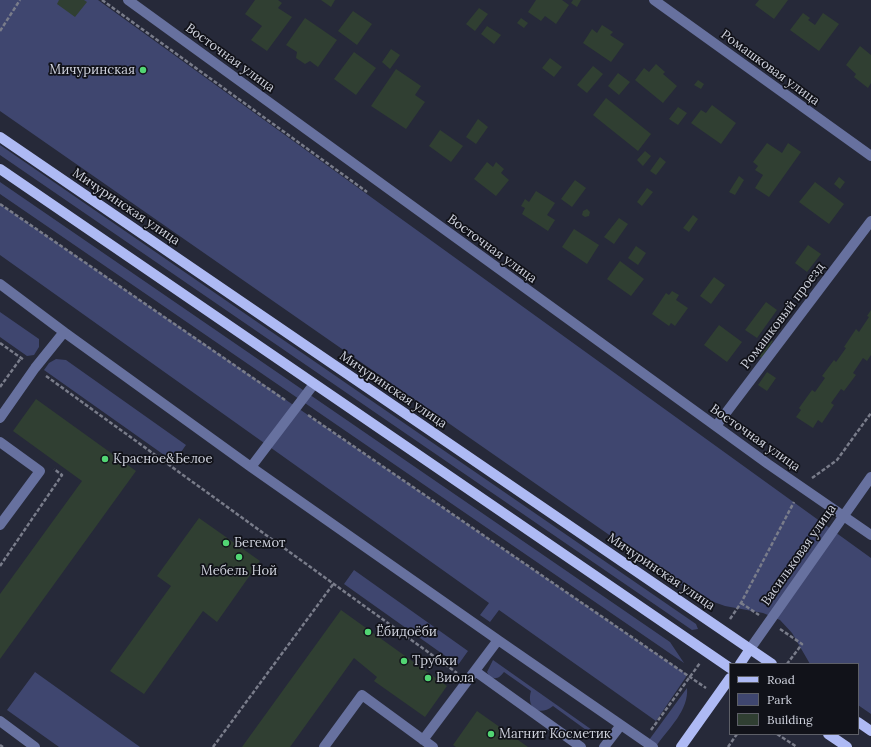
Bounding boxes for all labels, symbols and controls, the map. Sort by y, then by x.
street label: Восточная улица [182,20,278,96]
street label: Ромашковая улица [718,27,822,109]
place label: Мичуринская [49,62,135,78]
marker: Мичуринская [138,65,148,75]
street label: Мичуринская улица [69,165,183,249]
street label: Восточная улица [444,211,540,287]
street label: Ромашковый проезд [738,260,828,372]
street label: Мичуринская улица [336,348,450,432]
street label: Восточная улица [707,401,803,475]
place label: Красное&Белое [113,451,213,467]
marker: Красное&Белое [100,454,110,464]
street label: Васильковая улица [758,501,840,609]
street label: Мичуринская улица [604,530,718,614]
place label: Бегемот [234,535,286,551]
marker: Бегемот [221,538,231,548]
marker: Мебель Ной [234,552,244,562]
place label: Мебель Ной [201,563,277,579]
place label: Ёбидоёби [376,624,437,640]
marker: Ёбидоёби [363,627,373,637]
place label: Трубки [412,653,457,669]
marker: Трубки [399,656,409,666]
legend [729,663,859,735]
place label: Виола [436,670,474,686]
text: Road [767,672,795,687]
marker: Виола [423,673,433,683]
text: Park [767,692,792,707]
text: Building [767,712,813,727]
place label: Магнит Косметик [499,726,611,742]
marker: Магнит Косметик [486,729,496,739]

